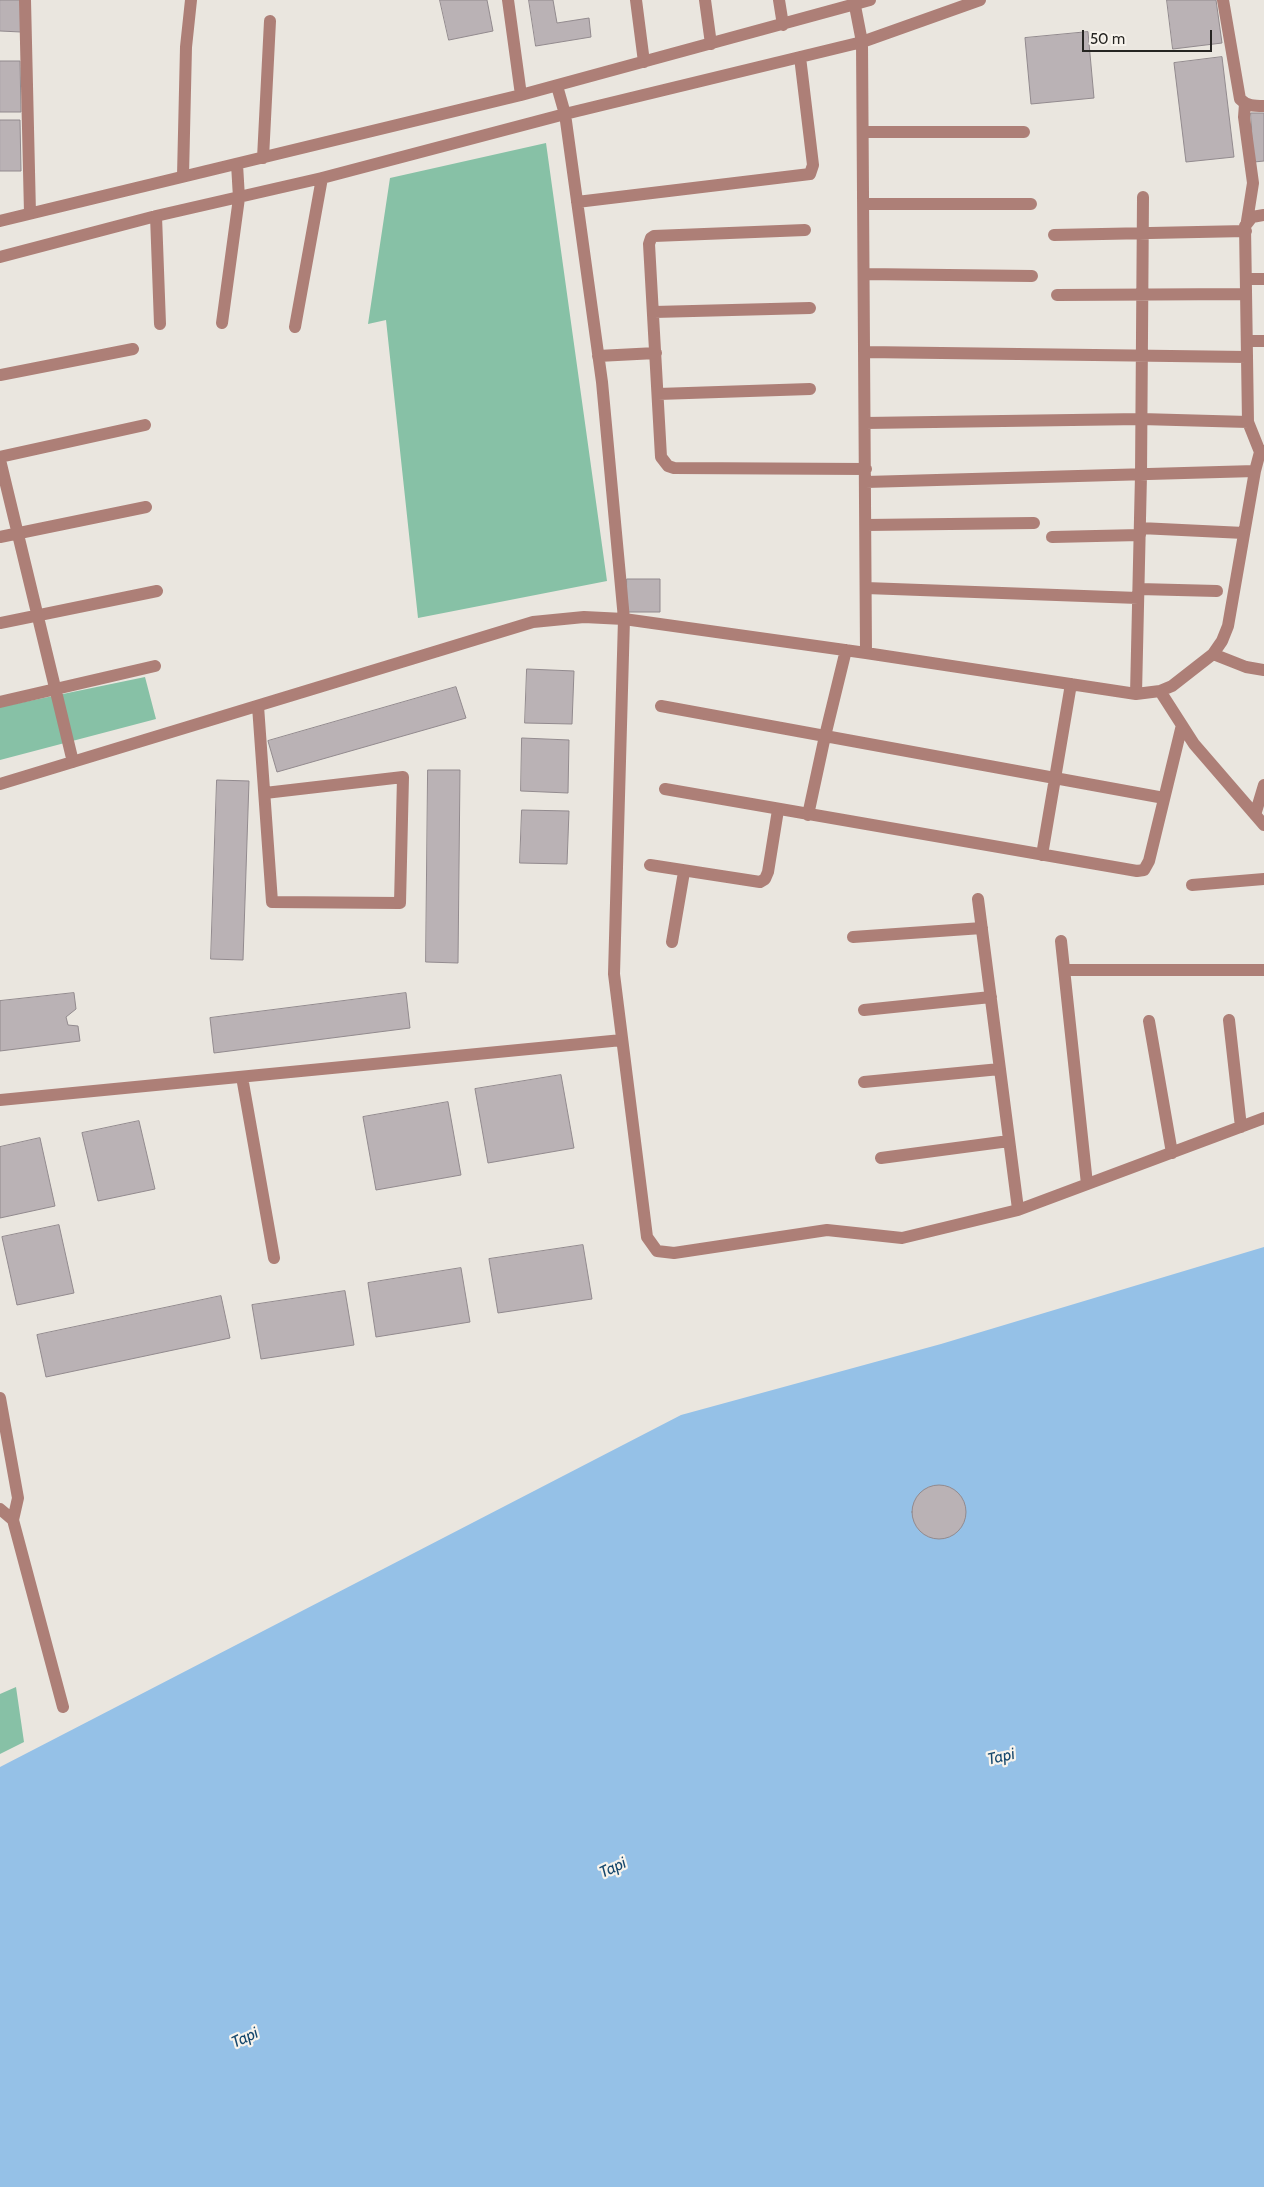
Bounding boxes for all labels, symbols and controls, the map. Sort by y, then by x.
scale bar [1084,20,1214,52]
text: 50 m [1090,30,1125,48]
water label: Tapi [985,1745,1017,1769]
water label: Tapi [596,1853,630,1883]
water label: Tapi [228,2023,262,2053]

